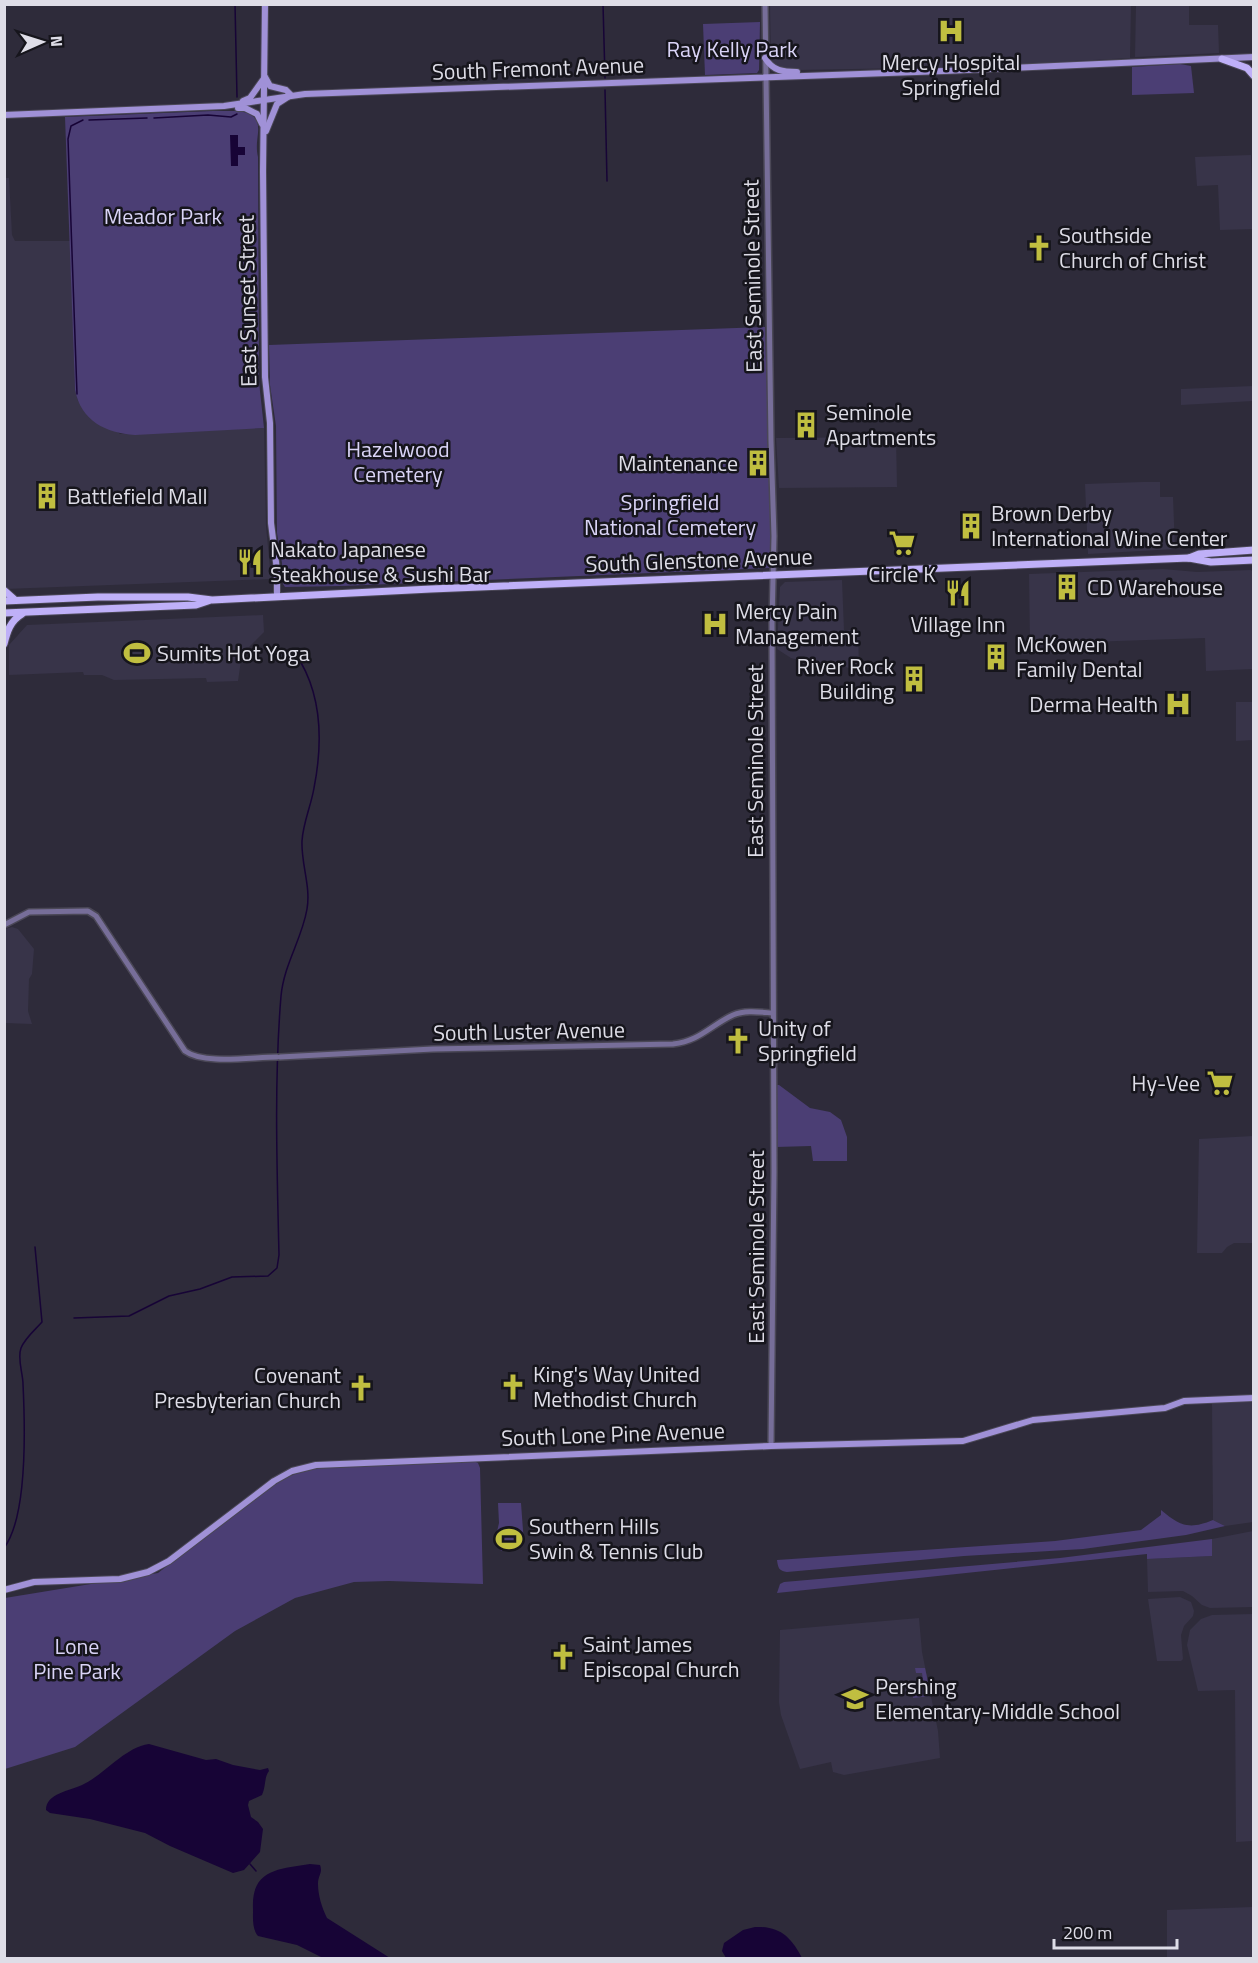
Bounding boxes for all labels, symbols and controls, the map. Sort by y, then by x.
north arrow [12,12,72,72]
hospital icon: Mercy Hospital Springfield [936,16,966,46]
park label: Ray Kelly Park [667,32,798,66]
text: N [45,35,69,47]
place label: Mercy Hospital Springfield [882,45,1020,104]
street label: South Fremont Avenue [431,47,645,89]
street label: East Seminole Street [733,179,771,373]
park label: Meador Park [104,199,223,233]
street label: East Sunset Street [228,214,265,387]
place label: Southside Church of Christ [1059,218,1206,277]
church icon: Southside Church of Christ [1024,233,1054,263]
place label: Seminole Apartments [826,395,936,454]
building icon: Seminole Apartments [791,410,821,440]
park label: Hazelwood Cemetery [346,432,450,491]
place label: Maintenance [618,446,738,480]
building icon: Maintenance [743,448,773,478]
place label: Battlefield Mall [67,479,208,513]
building icon: Battlefield Mall [32,481,62,511]
park label: Springfield National Cemetery [584,485,756,544]
place label: Brown Derby International Wine Center [991,496,1228,555]
building icon: Brown Derby International Wine Center [956,511,986,541]
supermarket icon: Circle K [887,528,917,558]
place label: Nakato Japanese Steakhouse & Sushi Bar [270,532,491,591]
street label: South Glenstone Avenue [585,539,813,581]
restaurant icon: Nakato Japanese Steakhouse & Sushi Bar [235,547,265,577]
place label: Circle K [868,557,936,591]
place label: CD Warehouse [1087,570,1223,604]
building icon: CD Warehouse [1052,572,1082,602]
restaurant icon: Village Inn [943,578,973,608]
place label: Mercy Pain Management [735,594,859,653]
place label: Village Inn [910,607,1006,641]
hospital icon: Mercy Pain Management [700,609,730,639]
place label: McKowen Family Dental [1016,627,1143,686]
place label: Sumits Hot Yoga [157,636,310,670]
sports icon: Sumits Hot Yoga [122,638,152,668]
building icon: McKowen Family Dental [981,642,1011,672]
place label: River Rock Building [797,649,894,708]
street label: East Seminole Street [738,664,772,858]
building icon: River Rock Building [899,664,929,694]
place label: Derma Health [1029,687,1158,721]
hospital icon: Derma Health [1163,689,1193,719]
place label: Unity of Springfield [758,1011,857,1070]
street label: South Luster Avenue [433,1012,625,1050]
church icon: Unity of Springfield [723,1026,753,1056]
place label: Hy-Vee [1132,1066,1200,1100]
supermarket icon: Hy-Vee [1205,1068,1235,1098]
street label: East Seminole Street [739,1150,773,1344]
place label: King's Way United Methodist Church [533,1357,700,1416]
place label: Covenant Presbyterian Church [154,1358,341,1417]
church icon: King's Way United Methodist Church [498,1372,528,1402]
church icon: Covenant Presbyterian Church [346,1373,376,1403]
street label: South Lone Pine Avenue [501,1413,725,1455]
place label: Southern Hills Swin & Tennis Club [529,1509,703,1568]
sports icon: Southern Hills Swin & Tennis Club [494,1524,524,1554]
place label: Saint James Episcopal Church [583,1627,740,1686]
park label: Lone Pine Park [33,1629,121,1688]
church icon: Saint James Episcopal Church [548,1642,578,1672]
place label: Pershing Elementary-Middle School [875,1669,1120,1728]
school or university icon: Pershing Elementary-Middle School [840,1684,870,1714]
scale bar [1054,1912,1177,1950]
text: 200 m [1063,1919,1112,1946]

